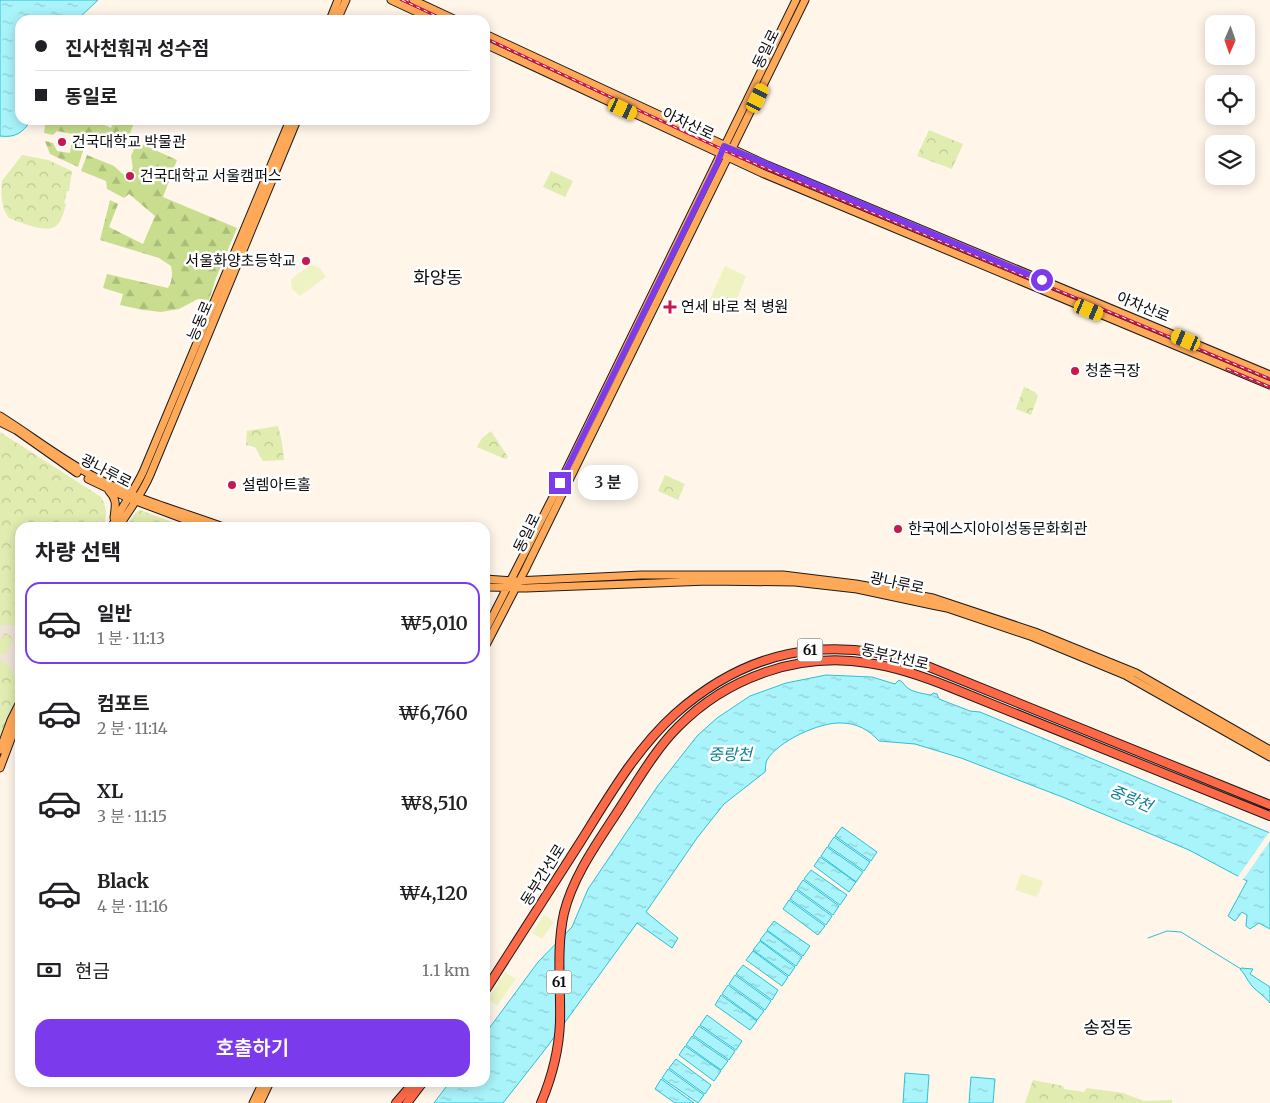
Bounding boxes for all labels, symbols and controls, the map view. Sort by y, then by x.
north arrow [1205,15,1255,65]
map controls [1205,15,1255,185]
street label: 동일로 [748,26,783,72]
text: 진사천훠궈 성수점 [65,36,209,60]
button: locate [1205,75,1255,125]
car [744,81,771,115]
text: 동일로 [65,84,117,108]
car [606,96,639,122]
street label: 아차산로 [659,103,717,144]
place label: 건국대학교 박물관 [72,132,186,151]
button: layers [1205,135,1255,185]
marker: 건국대학교 박물관 [56,136,68,148]
place label: 건국대학교 서울캠퍼스 [140,166,282,185]
marker: 건국대학교 서울캠퍼스 [124,170,136,182]
place label: 서울화양초등학교 [186,251,296,270]
marker: 서울화양초등학교 [300,255,312,267]
district label: 화양동 [413,266,463,289]
route start [1031,269,1053,291]
street label: 아차산로 [1114,287,1172,326]
place label: 연세 바로 척 병원 [681,297,788,316]
car [1072,297,1105,323]
street label: 능동로 [183,298,216,344]
marker: 연세 바로 척 병원 [663,300,677,314]
car [1169,327,1202,353]
place label: 청춘극장 [1085,361,1140,380]
marker: 청춘극장 [1069,365,1081,377]
street label: 광나루로 [77,450,135,492]
callout: 3 분 [578,466,638,500]
route end [549,472,571,494]
text: 3 분 [594,472,622,492]
place label: 설렘아트홀 [242,475,311,494]
marker: 설렘아트홀 [226,479,238,491]
street label: 동일로 [509,510,544,556]
place label: 한국에스지아이성동문화회관 [908,519,1088,538]
marker: 한국에스지아이성동문화회관 [892,523,904,535]
text: 차량 선택 [35,538,121,566]
street label: 광나루로 [868,567,926,598]
icon: car [37,601,82,646]
text: 일반 [97,601,132,625]
text: ₩5,010 [401,611,468,635]
text: 1 분 · 11:13 [97,628,165,648]
road number: 61 [798,638,822,662]
street label: 동부간선로 [859,639,931,674]
icon: car [37,691,82,736]
text: 컴포트 [97,691,149,715]
text: ₩6,760 [398,701,468,725]
text: 2 분 · 11:14 [97,718,168,738]
water label: 중랑천 [708,744,754,764]
text: XL [97,779,123,803]
water label: 중랑천 [1107,780,1157,817]
icon: car [37,781,82,826]
text: ₩8,510 [401,791,468,815]
text: 3 분 · 11:15 [97,806,167,826]
street label: 동부간선로 [516,840,569,909]
text: Black [97,869,149,893]
icon: car [37,871,82,916]
text: ₩4,120 [400,881,468,905]
text: 4 분 · 11:16 [97,896,168,916]
icon: cash [35,956,63,984]
text: 현금 [75,959,110,983]
text: 1.1 km [422,960,470,980]
road number: 61 [546,970,572,994]
district label: 송정동 [1083,1016,1133,1039]
button: 호출하기 [35,1019,470,1077]

